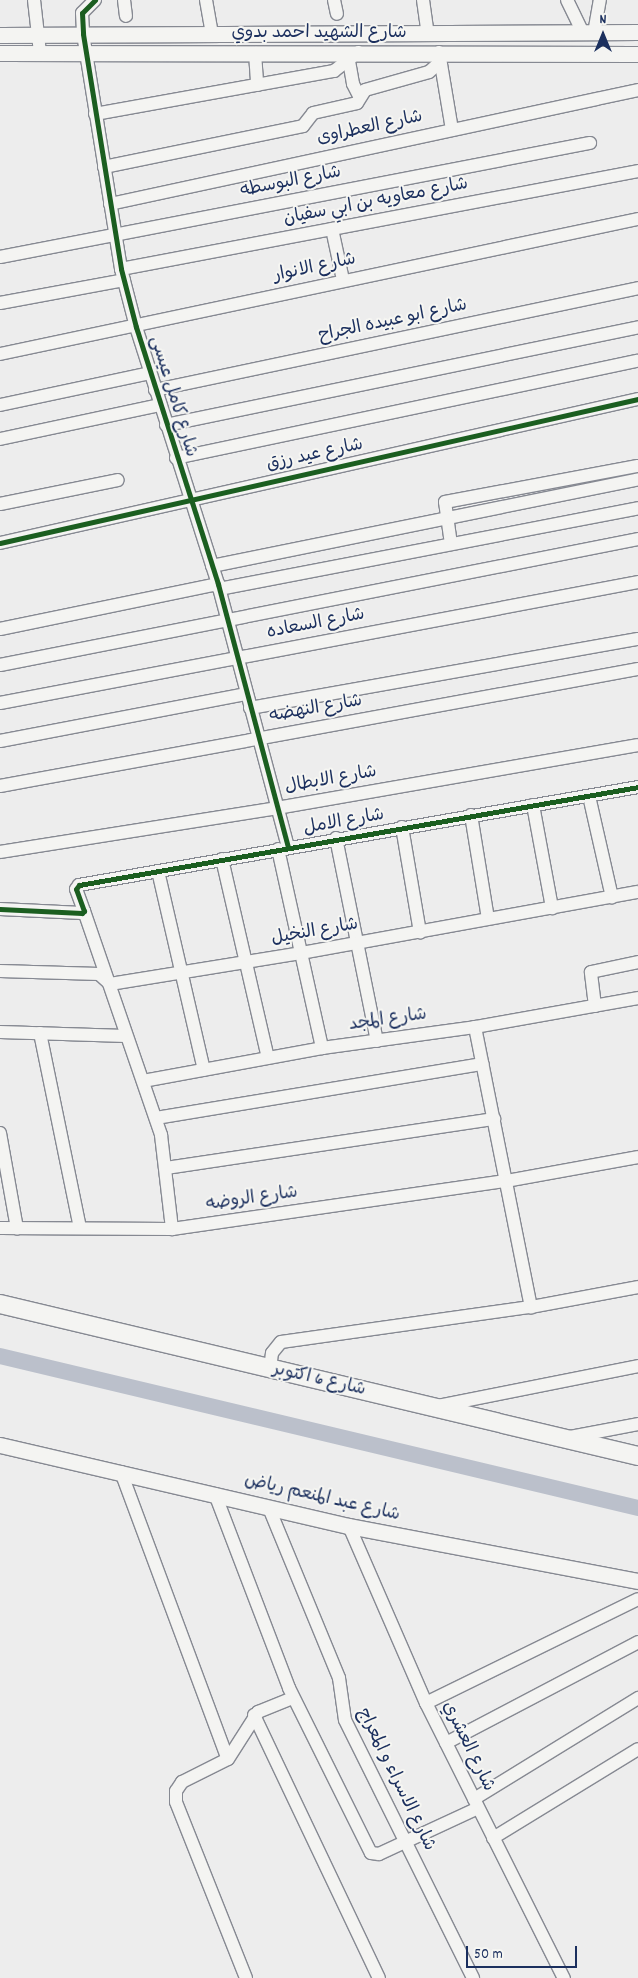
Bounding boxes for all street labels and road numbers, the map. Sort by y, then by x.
street label: شارع الشهيد احمد بدوي [231,23,407,45]
street label: شارع العطراوى [315,107,425,151]
street label: شارع البوسطه [239,163,343,203]
street label: شارع معاويه بن ابي سفيان [282,174,470,232]
street label: شارع الانوار [272,250,358,288]
street label: شارع ابو عبيده الجراح [317,296,469,348]
street label: شارع كامل عيسى [143,334,201,460]
street label: شارع عيد رزق [265,435,365,477]
street label: شارع السعاده [265,605,367,645]
street label: شارع النهضه [268,691,364,729]
street label: شارع الابطال [283,762,379,800]
street label: شارع الامل [302,805,386,841]
street label: شارع النخيل [270,915,360,951]
street label: شارع المجد [348,1005,428,1037]
street label: شارع الروضه [205,1183,299,1217]
street label: شارع 6 اكتوبر [271,1360,367,1402]
street label: شارع عبد المنعم رياض [242,1471,402,1527]
street label: شارع العشري [436,1698,498,1796]
street label: شارع الاسراء و المعراج [351,1705,439,1855]

